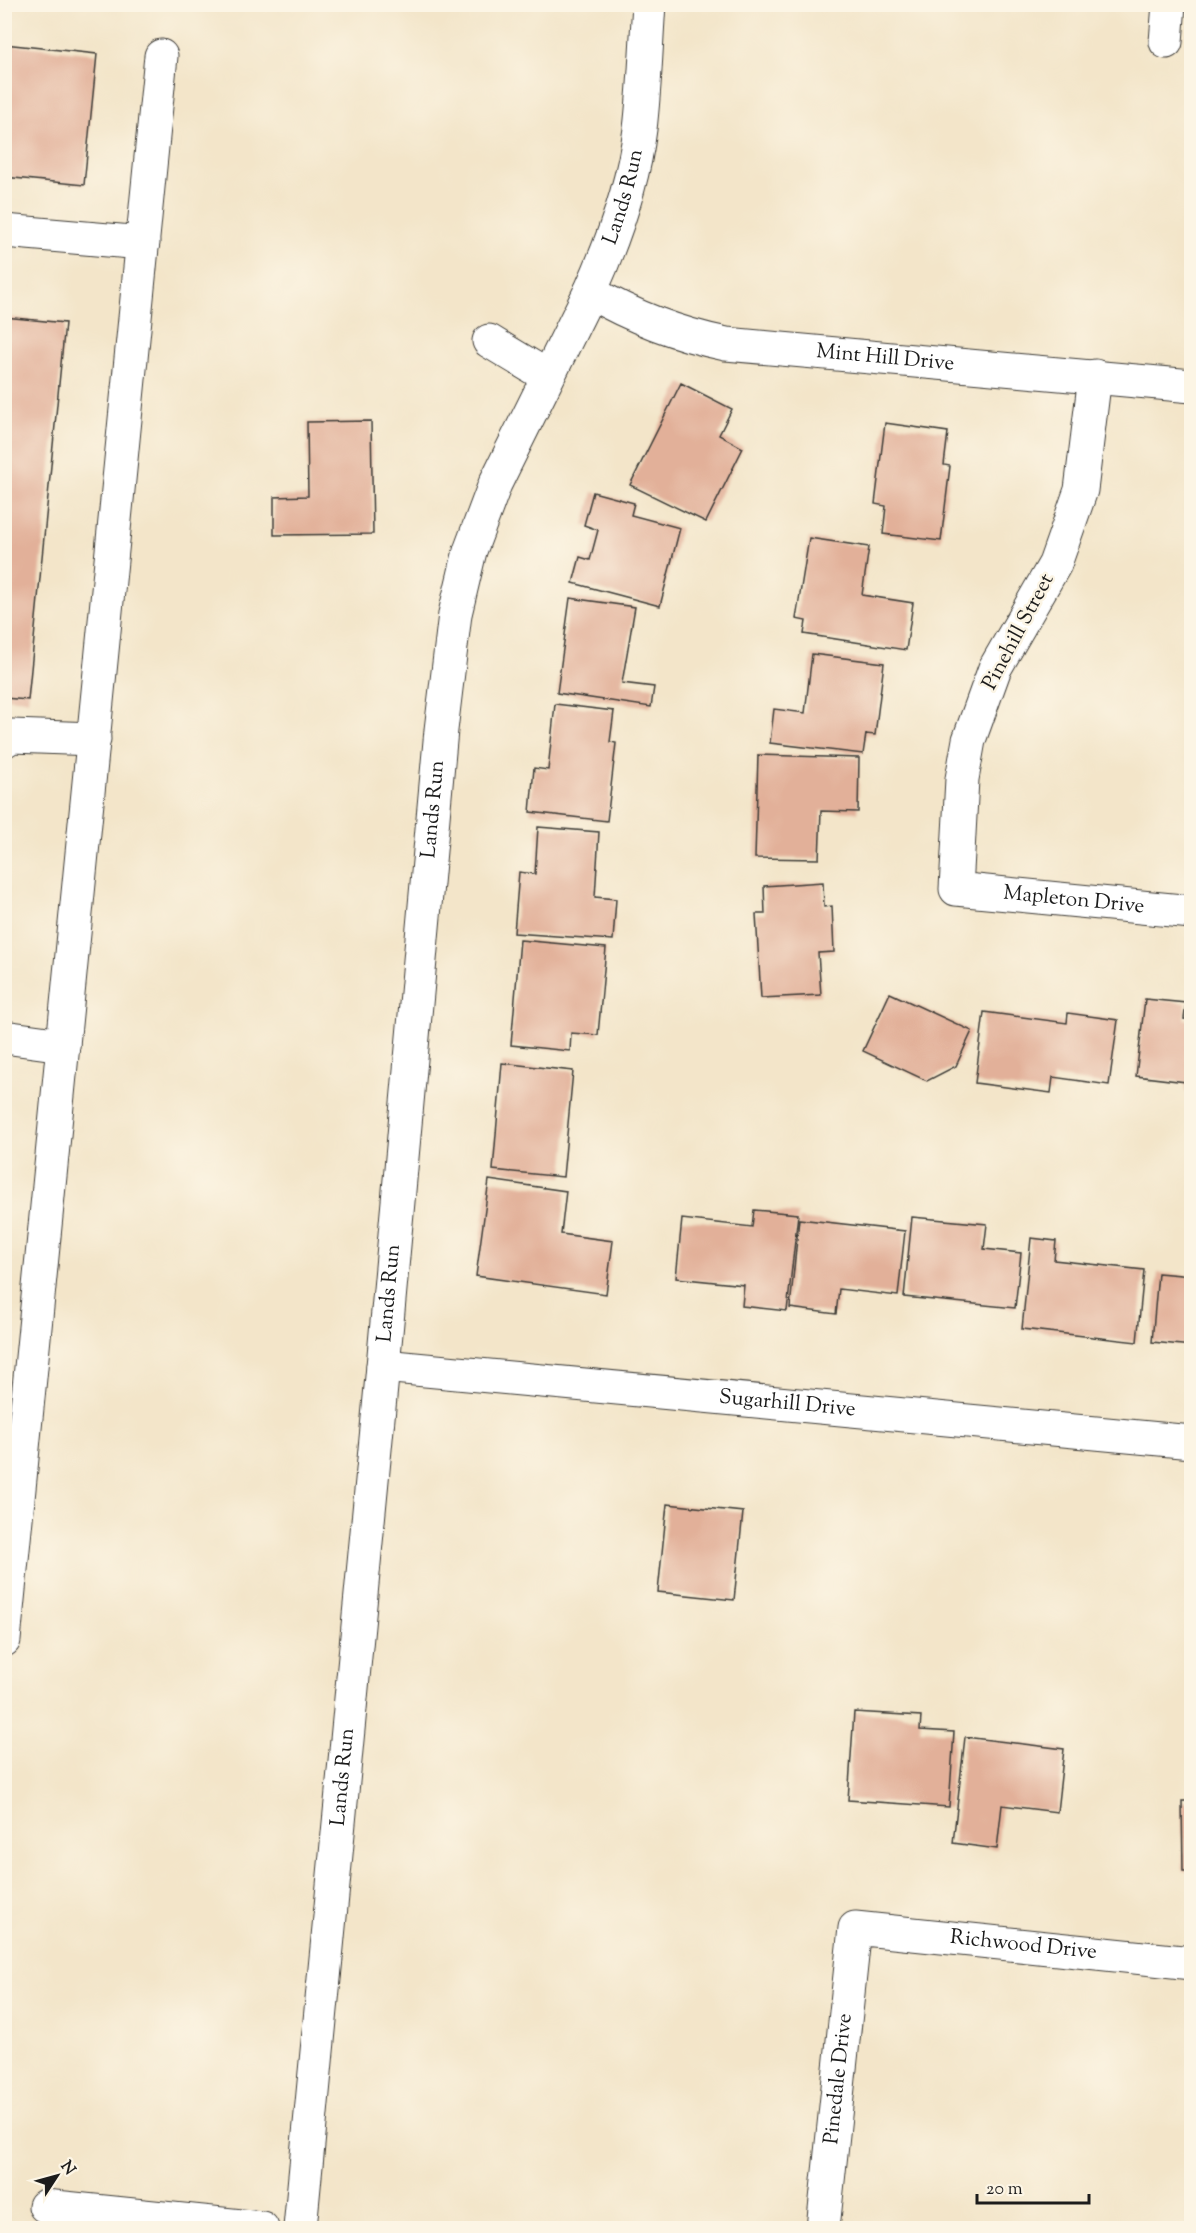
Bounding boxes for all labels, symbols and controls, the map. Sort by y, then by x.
street label: Lands Run [596,147,652,249]
street label: Mint Hill Drive [815,337,955,379]
street label: Pinehill Street [976,568,1062,696]
street label: Lands Run [414,759,453,860]
street label: Mapleton Drive [1002,879,1146,922]
street label: Lands Run [370,1243,409,1344]
street label: Sugarhill Drive [718,1383,857,1425]
street label: Lands Run [324,1727,363,1827]
street label: Richwood Drive [949,1923,1098,1968]
street label: Pinedale Drive [817,2012,861,2146]
north arrow [27,2146,87,2206]
text: N [54,2157,80,2181]
scale bar [977,2167,1090,2205]
text: 20 m [986,2177,1023,2203]

